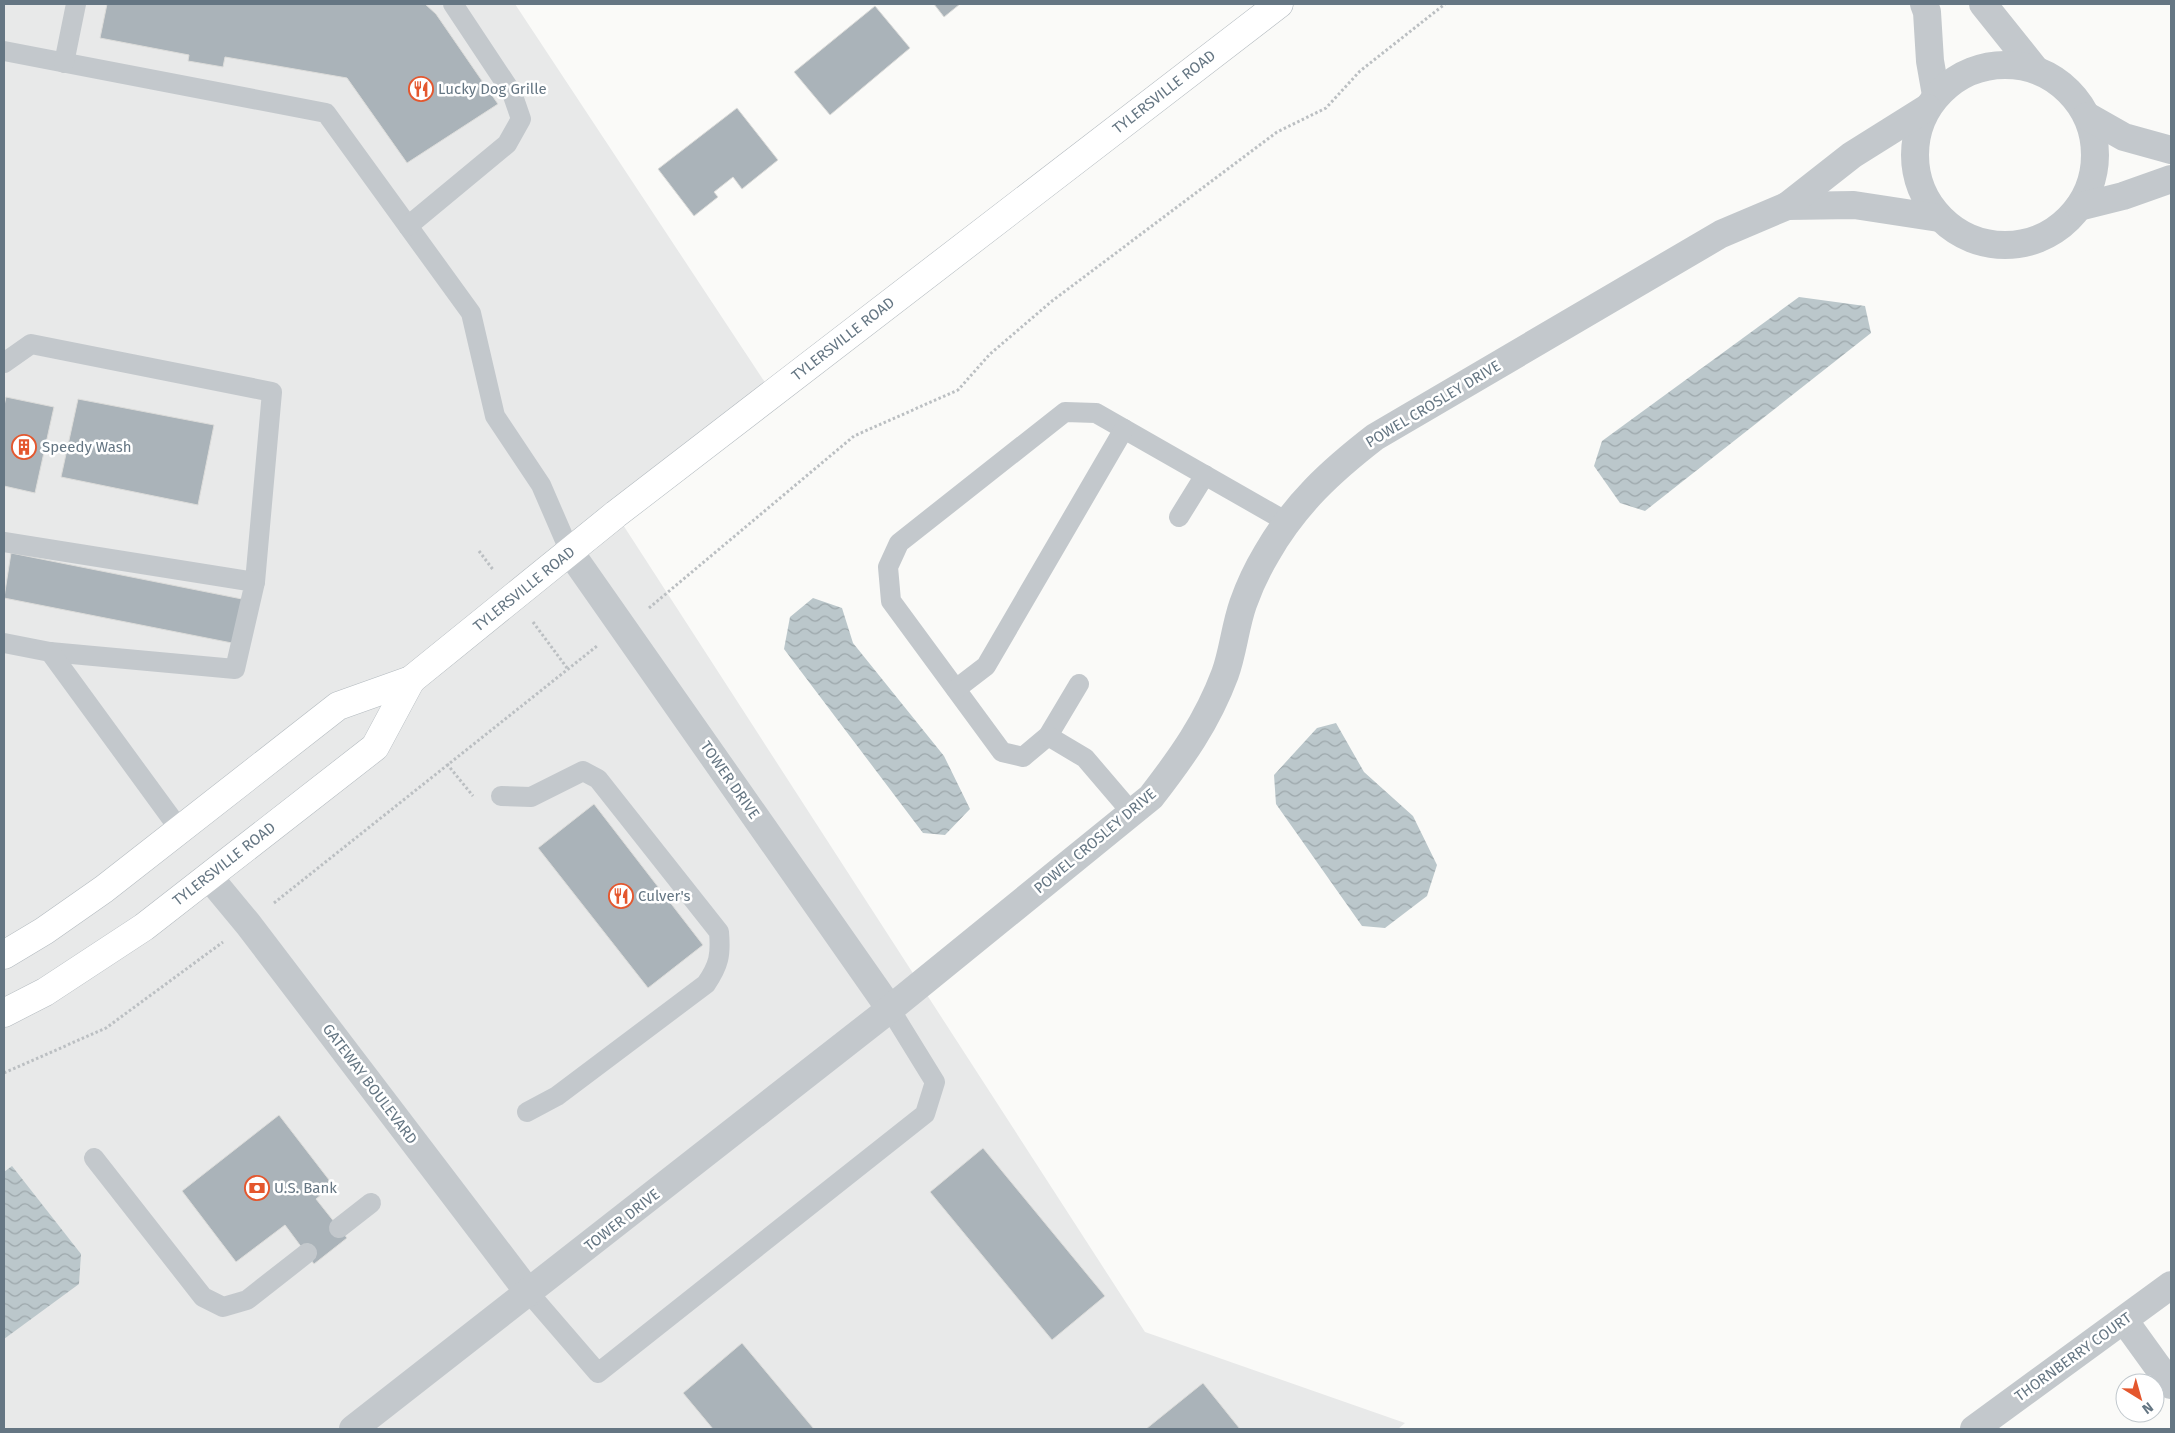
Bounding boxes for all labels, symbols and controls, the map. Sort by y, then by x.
street label: TYLERSVILLE ROAD [1109,46,1219,138]
restaurant icon: Lucky Dog Grille [408,76,434,102]
place label: Lucky Dog Grille [438,80,547,98]
street label: TYLERSVILLE ROAD [788,293,898,385]
street label: POWEL CROSLEY DRIVE [1362,357,1504,451]
building icon: Speedy Wash [11,434,37,460]
place label: Speedy Wash [42,438,132,456]
street label: TYLERSVILLE ROAD [470,543,578,635]
street label: TOWER DRIVE [697,738,763,822]
street label: POWEL CROSLEY DRIVE [1030,785,1160,897]
street label: TYLERSVILLE ROAD [169,818,279,910]
restaurant icon: Culver's [608,883,634,909]
place label: Culver's [638,887,691,905]
street label: GATEWAY BOULEVARD [319,1020,421,1148]
bank icon: U.S. Bank [244,1175,270,1201]
place label: U.S. Bank [274,1179,337,1197]
street label: TOWER DRIVE [581,1185,663,1255]
street label: THORNBERRY COURT [2011,1309,2135,1405]
north arrow [2115,1373,2165,1423]
text: N [2139,1398,2156,1418]

